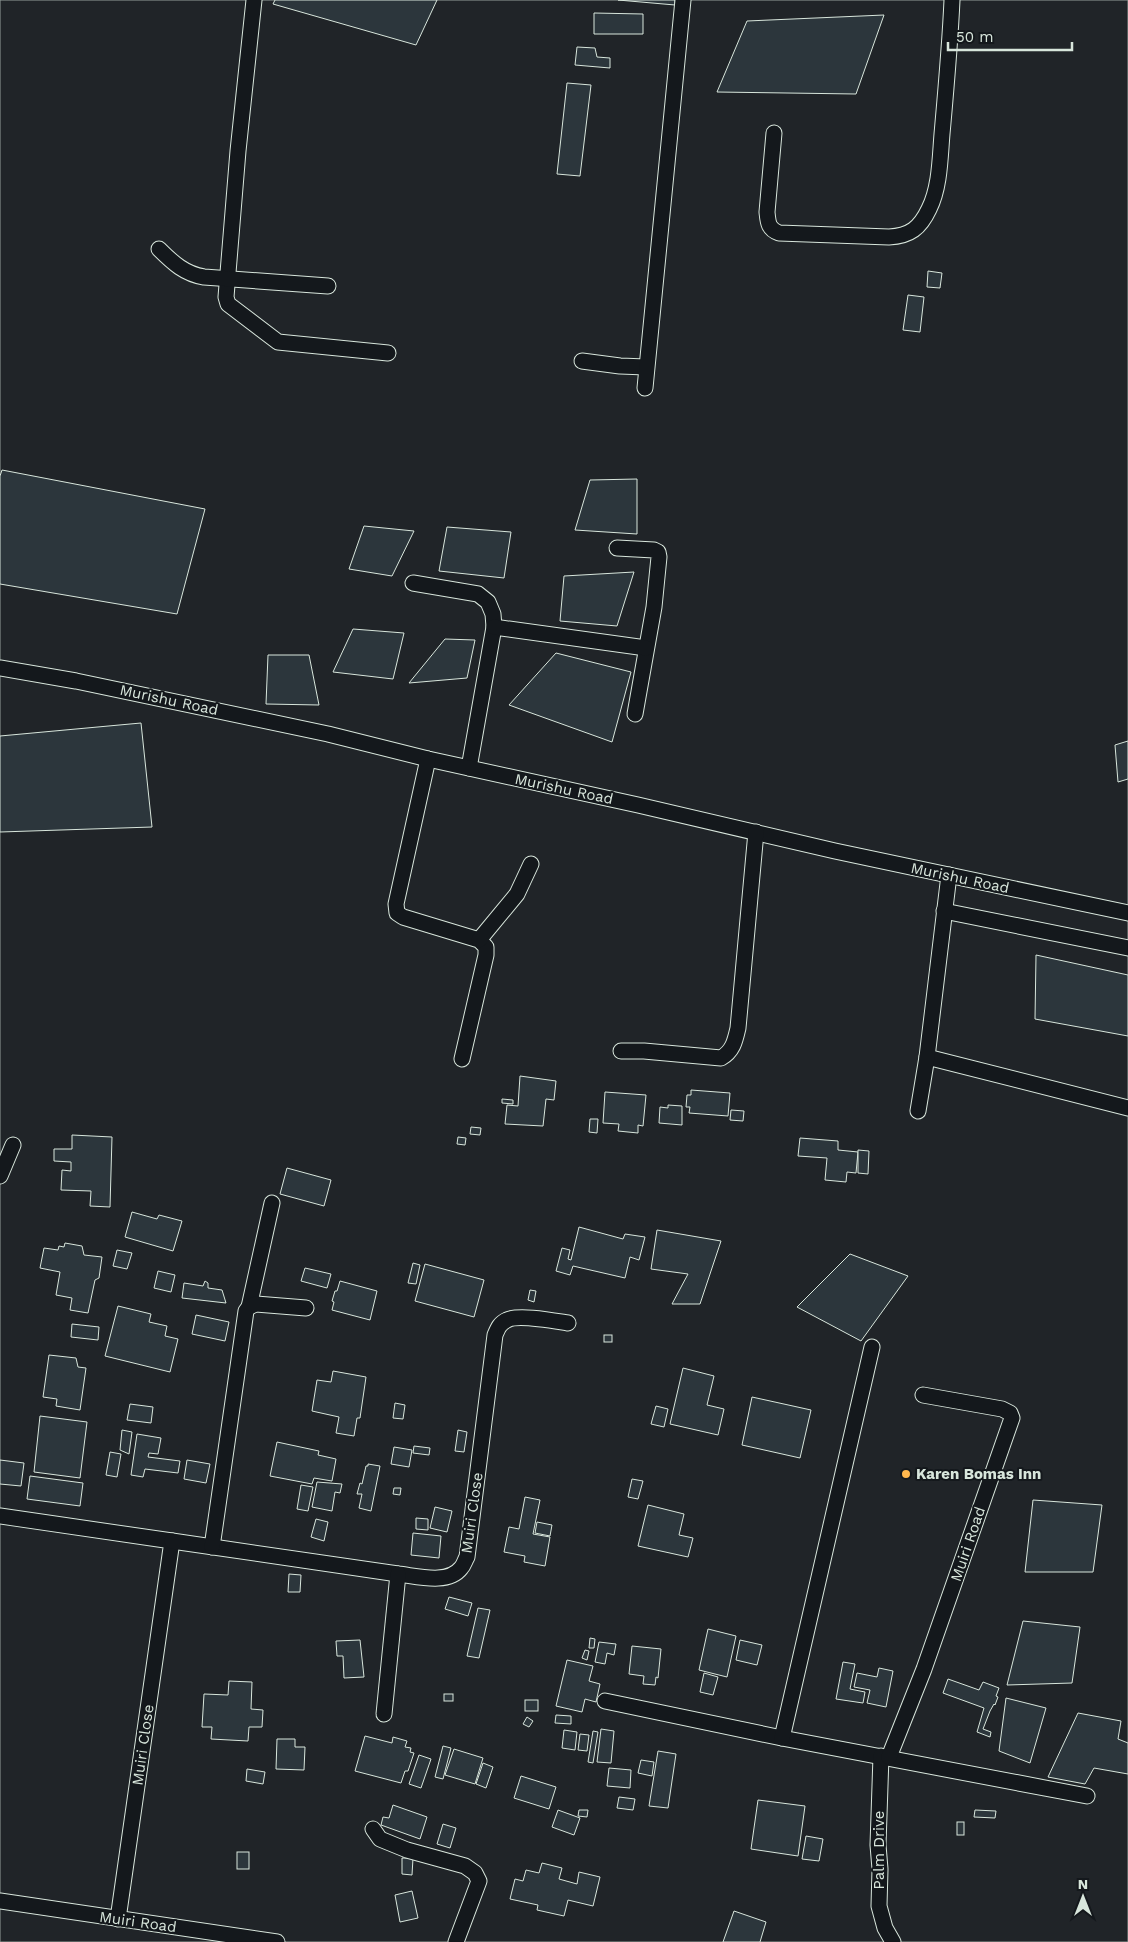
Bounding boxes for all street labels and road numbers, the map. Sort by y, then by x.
street label: Murishu Road [118,681,220,719]
street label: Murishu Road [513,770,615,808]
street label: Murishu Road [909,859,1011,897]
street label: Muiri Close [457,1471,487,1555]
street label: Muiri Road [947,1504,989,1584]
street label: Muiri Close [128,1703,158,1787]
street label: Palm Drive [870,1811,888,1889]
street label: Muiri Road [98,1908,178,1936]

